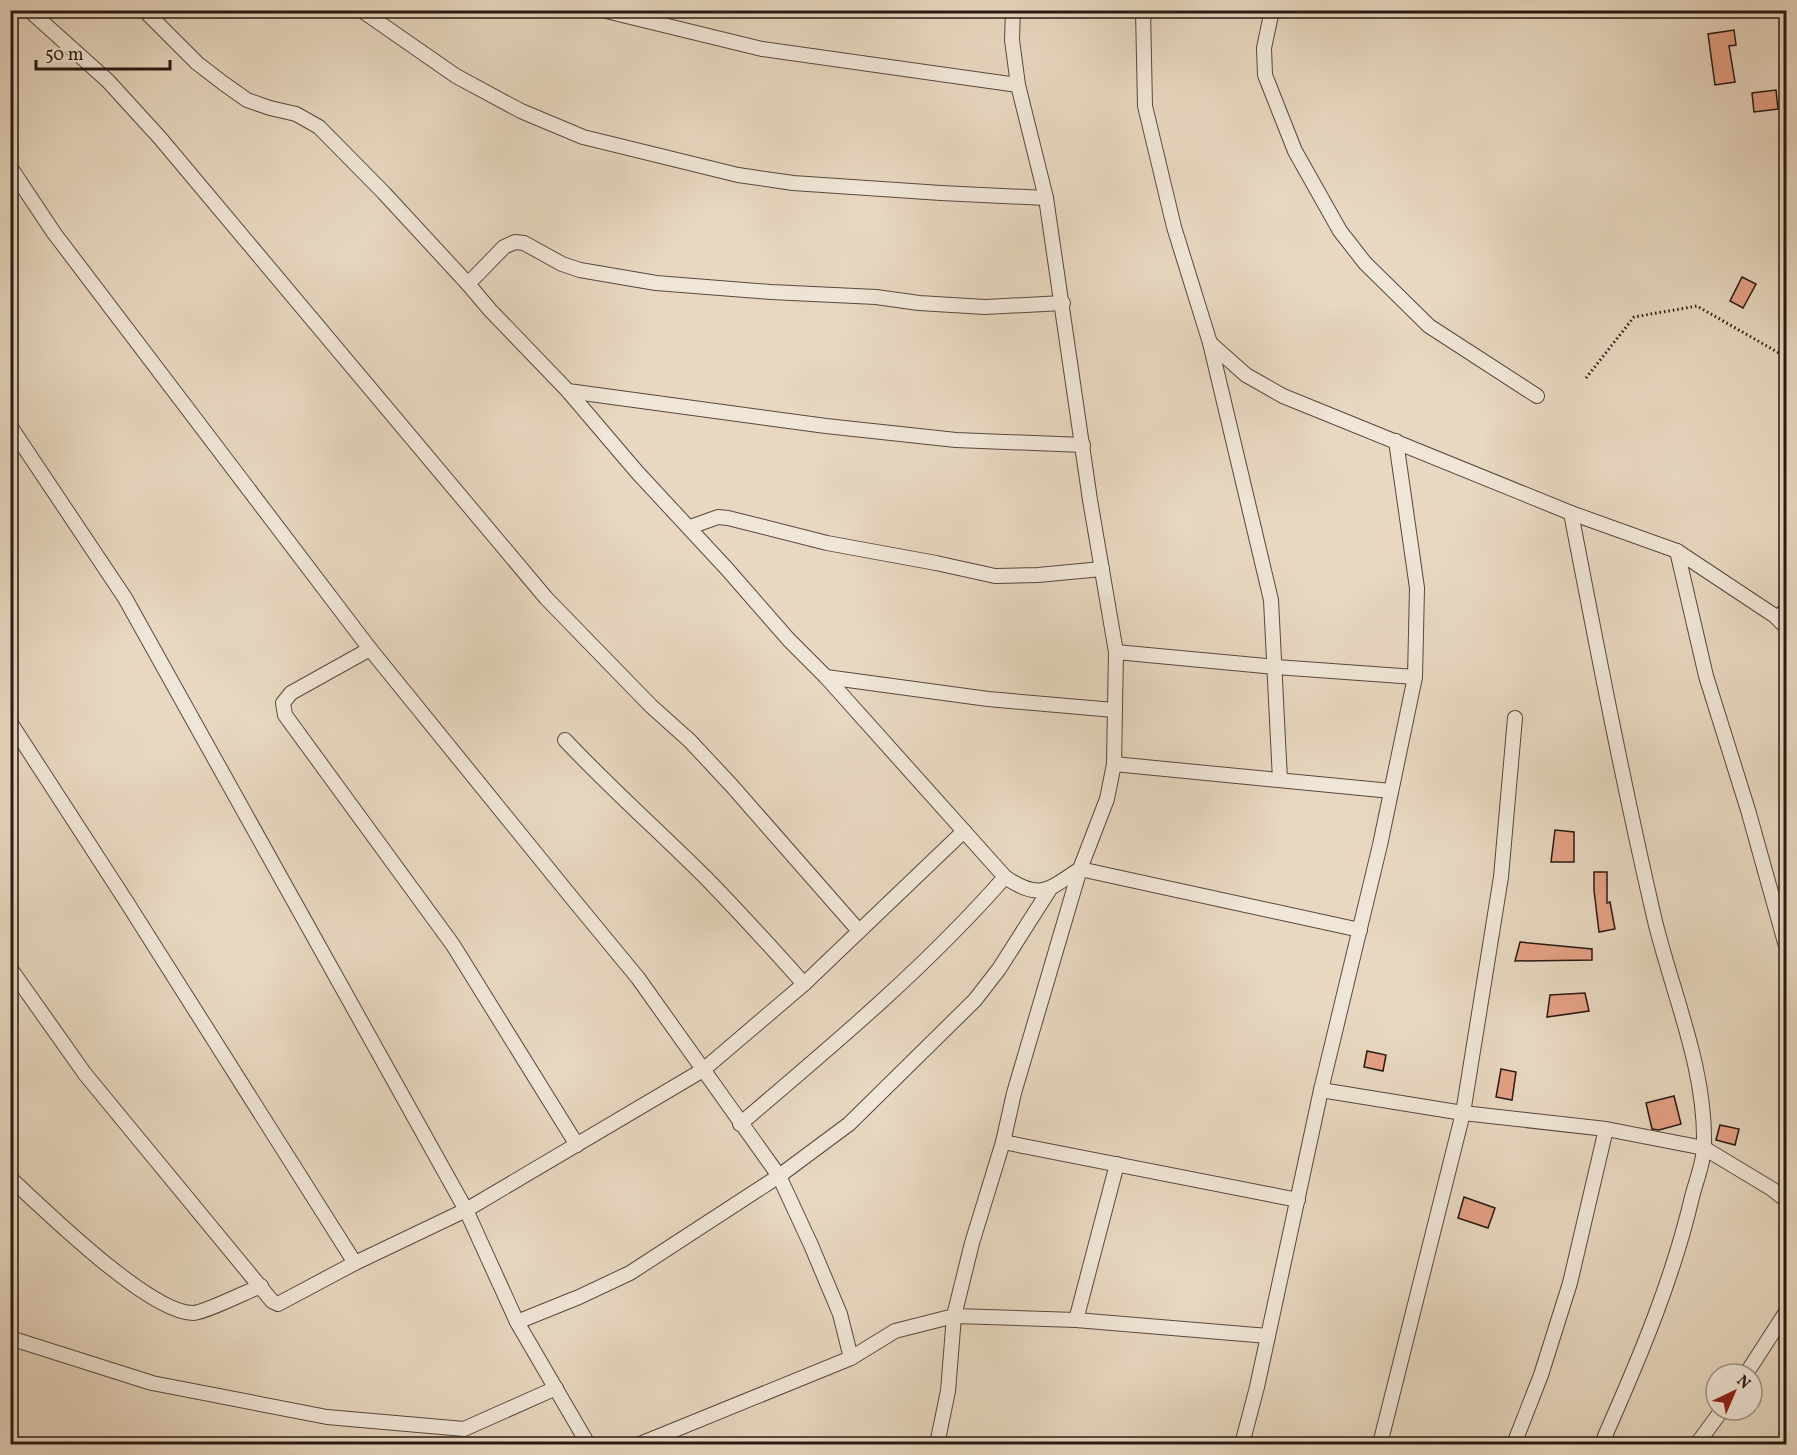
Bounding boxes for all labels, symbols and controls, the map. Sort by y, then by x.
scale bar [36,33,170,71]
text: 50 m [45,43,84,68]
north arrow [1704,1362,1764,1422]
text: N [1731,1371,1755,1395]

